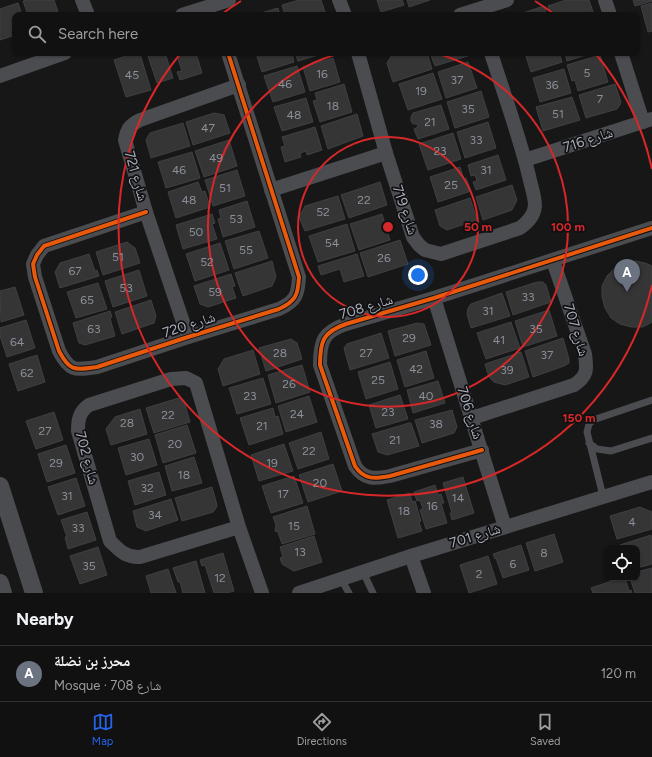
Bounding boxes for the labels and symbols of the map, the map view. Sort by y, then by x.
house number: 5 [584,66,591,80]
house number: 16 [316,67,328,81]
house number: 45 [125,68,139,82]
house number: 37 [451,73,464,87]
house number: 46 [278,77,292,91]
house number: 36 [545,78,559,92]
house number: 19 [415,84,427,98]
house number: 7 [597,92,604,106]
house number: 18 [327,99,339,113]
house number: 35 [461,102,475,116]
house number: 51 [552,107,564,121]
house number: 48 [287,108,301,122]
house number: 21 [424,115,436,129]
house number: 47 [201,121,215,135]
street label: شارع 716 [561,124,615,157]
house number: 33 [469,133,483,147]
house number: 23 [433,144,447,158]
street label: شارع 721 [120,149,151,203]
house number: 49 [209,151,223,165]
house number: 46 [172,163,186,177]
house number: 31 [480,163,492,177]
house number: 25 [444,178,458,192]
house number: 51 [219,181,231,195]
street label: شارع 719 [388,183,421,237]
house number: 48 [182,193,196,207]
house number: 22 [357,193,371,207]
house number: 52 [316,205,330,219]
house number: 53 [229,212,243,226]
centre of rings [381,220,395,234]
text: 50 m [464,220,492,234]
text: 100 m [551,220,585,234]
house number: 50 [189,225,204,239]
house number: 54 [325,236,340,250]
house number: 55 [239,243,253,257]
house number: 51 [112,250,124,264]
house number: 26 [377,251,391,265]
house number: 52 [200,255,214,269]
pin: A [614,259,640,292]
house number: 67 [68,264,82,278]
your location [408,265,428,285]
house number: 53 [119,281,133,295]
house number: 59 [208,285,222,299]
house number: 33 [521,290,535,304]
street label: شارع 708 [337,291,395,324]
house number: 65 [80,293,94,307]
street label: شارع 707 [559,302,592,359]
house number: 31 [482,304,494,318]
street label: شارع 720 [161,309,218,342]
house number: 63 [87,322,101,336]
house number: 35 [529,322,543,336]
house number: 29 [402,331,416,345]
house number: 41 [493,333,505,347]
house number: 64 [10,335,25,349]
house number: 28 [273,346,287,360]
house number: 27 [359,346,373,360]
house number: 37 [541,348,554,362]
house number: 42 [409,362,423,376]
house number: 39 [500,363,514,377]
house number: 62 [20,366,34,380]
house number: 25 [371,373,385,387]
house number: 26 [282,377,296,391]
street label: شارع 706 [453,384,487,442]
house number: 23 [243,389,257,403]
house number: 40 [418,389,434,403]
house number: 23 [381,405,395,419]
house number: 24 [290,407,305,421]
house number: 22 [161,408,175,422]
text: 150 m [562,411,596,425]
house number: 28 [120,416,134,430]
house number: 38 [429,417,443,431]
house number: 21 [256,419,268,433]
house number: 27 [38,424,52,438]
street label: شارع 702 [71,430,102,487]
house number: 21 [389,433,401,447]
house number: 20 [168,437,183,451]
house number: 22 [302,444,316,458]
house number: 30 [130,450,144,464]
house number: 29 [49,456,63,470]
house number: 19 [266,456,278,470]
house number: 18 [178,468,190,482]
house number: 20 [313,476,328,490]
house number: 32 [140,481,154,495]
house number: 17 [277,487,289,501]
house number: 31 [61,489,73,503]
house number: 14 [452,491,465,505]
house number: 16 [426,499,438,513]
house number: 18 [398,504,410,518]
house number: 34 [148,508,163,522]
house number: 4 [628,515,636,529]
house number: 15 [288,519,300,533]
street label: شارع 701 [447,520,503,553]
house number: 33 [71,521,85,535]
house number: 13 [294,545,306,559]
house number: 8 [540,546,548,560]
house number: 6 [510,557,517,571]
house number: 35 [82,559,96,573]
house number: 2 [476,567,482,581]
house number: 12 [214,571,226,585]

